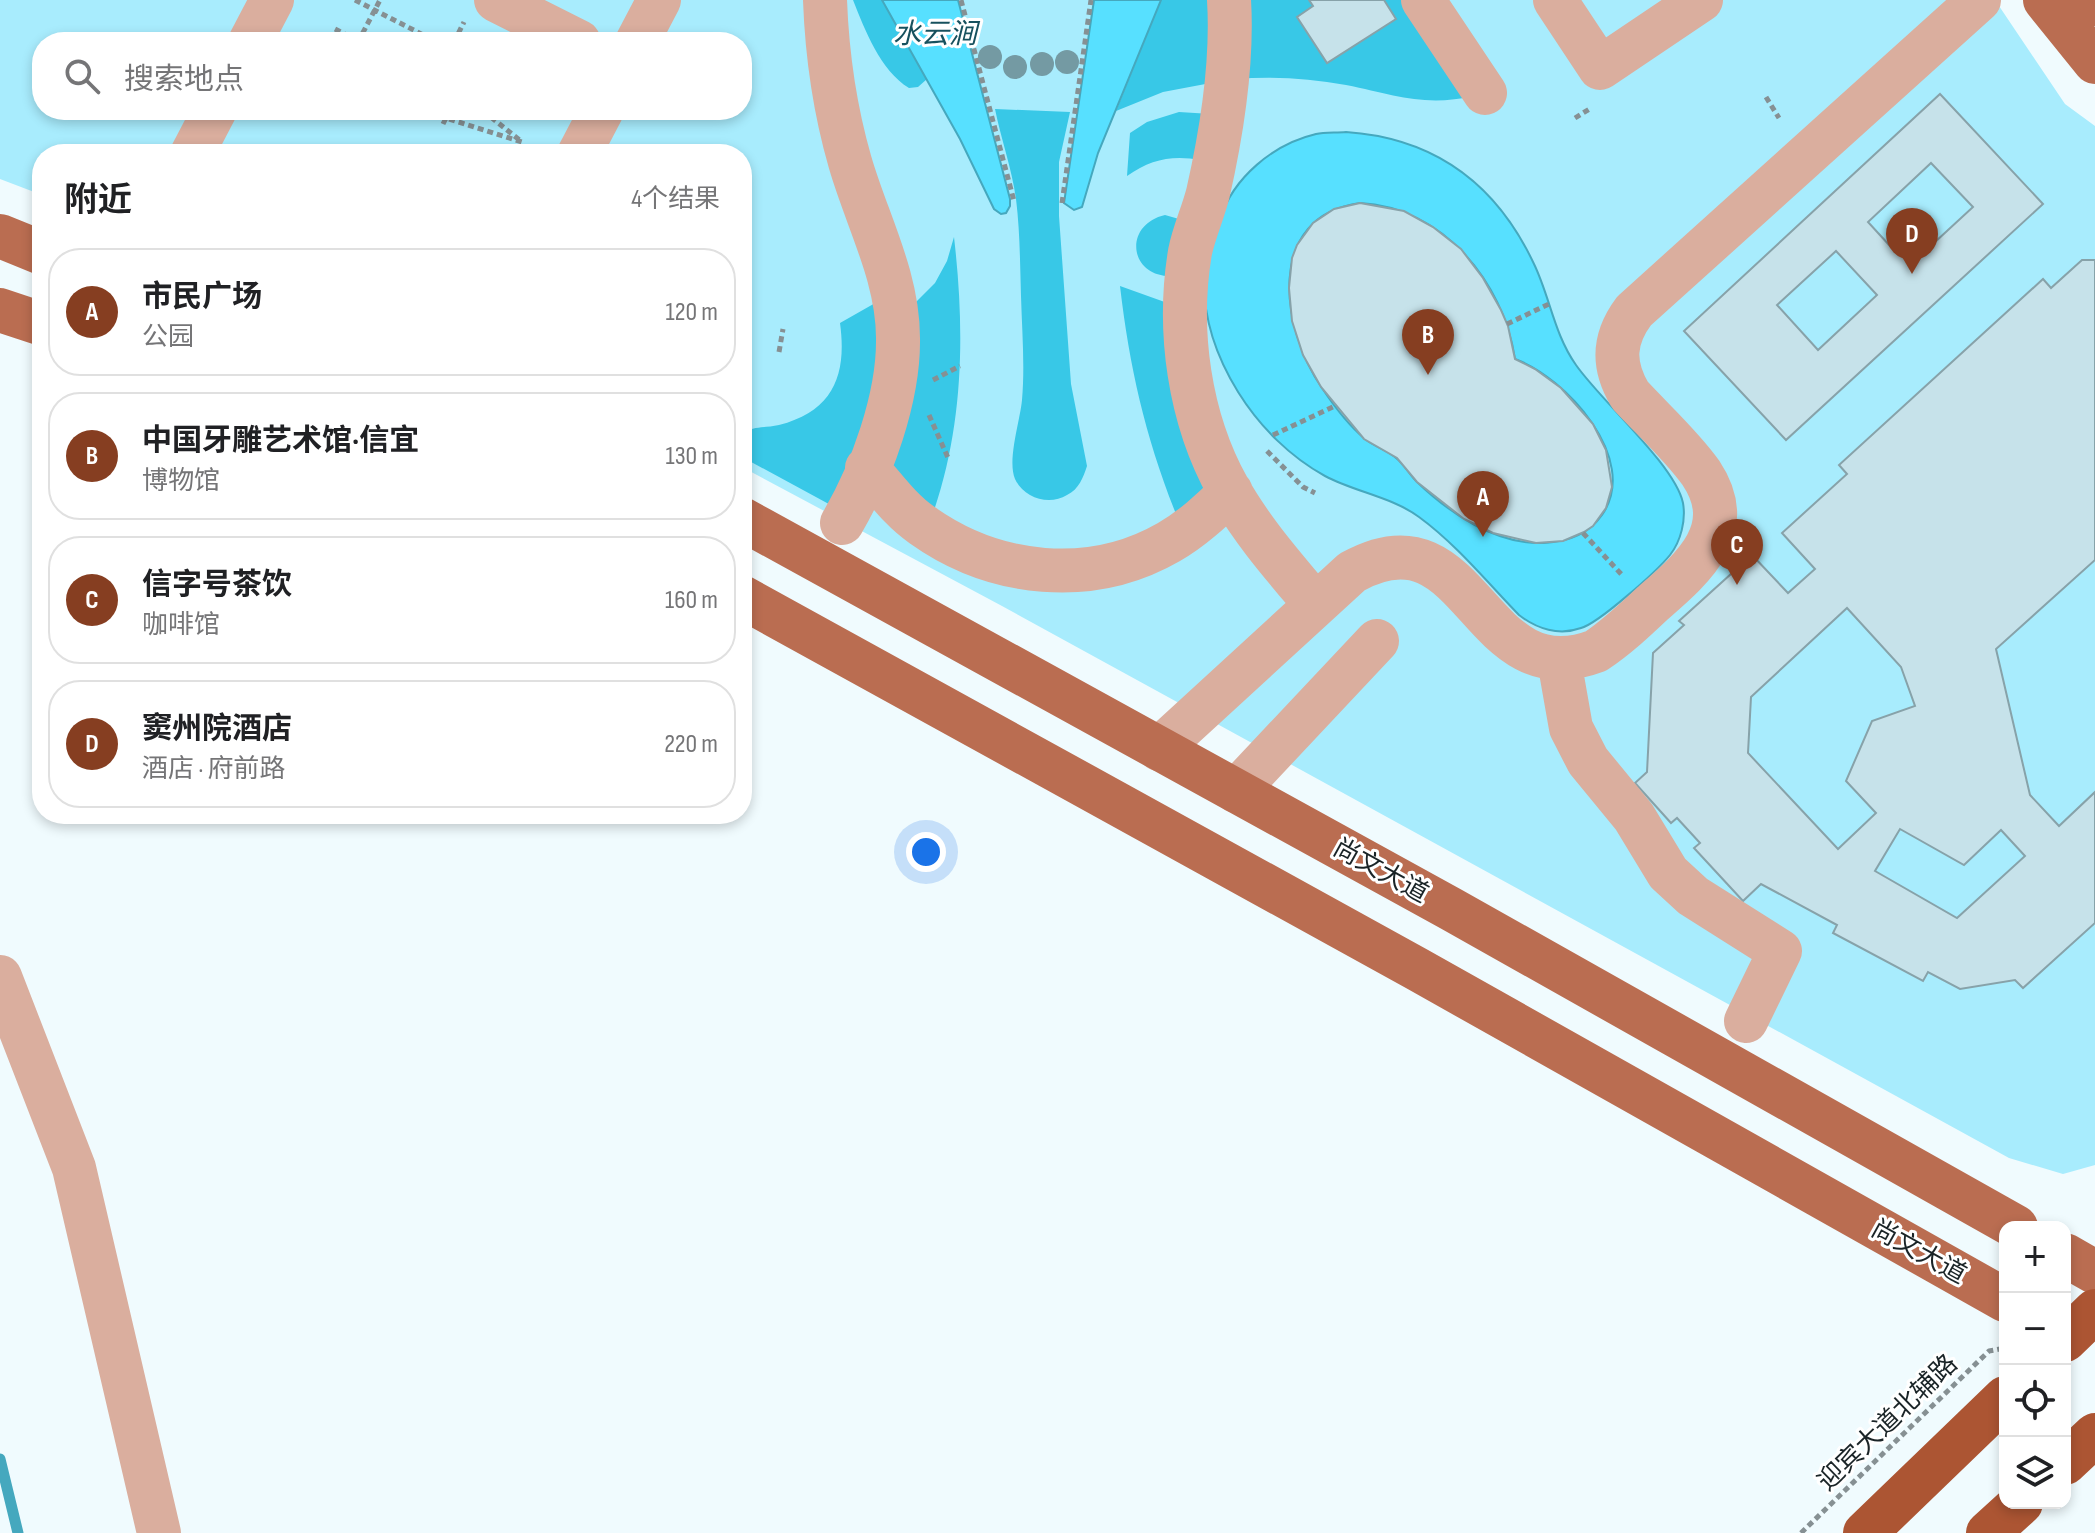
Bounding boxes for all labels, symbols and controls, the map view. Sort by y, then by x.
water label: 水云涧 [893,18,981,51]
search box [32,32,752,120]
icon: search [60,54,104,98]
text: 搜索地点 [124,62,244,98]
text: 附近 [64,180,132,221]
text: 4个结果 [631,184,720,215]
pin: D [1886,208,1938,274]
text: 市民广场 [142,279,262,315]
text: A [86,297,98,328]
text: 120 m [665,297,718,328]
pin: B [1402,309,1454,375]
text: 公园 [142,322,194,353]
text: 中国牙雕艺术馆·信宜 [142,423,419,459]
text: B [86,441,98,472]
text: 130 m [666,441,718,472]
text: 博物馆 [142,466,220,497]
pin: A [1457,471,1509,537]
pin: C [1711,519,1763,585]
text: 信字号茶饮 [142,567,292,603]
text: C [85,585,99,616]
text: 160 m [665,585,718,616]
text: 咖啡馆 [142,610,220,641]
text: 窦州院酒店 [142,711,292,747]
text: D [85,729,99,760]
text: 220 m [664,729,718,760]
text: 酒店 · 府前路 [142,754,285,785]
your location [906,832,946,872]
street label: 尚文大道 [1327,833,1433,910]
street label: 尚文大道 [1865,1214,1971,1291]
map controls [1999,1221,2071,1509]
button: + [1999,1221,2071,1293]
button: − [1999,1293,2071,1365]
street label: 迎宾大道北辅路 [1812,1349,1964,1497]
button: locate [1999,1365,2071,1437]
button: layers [1999,1437,2071,1509]

